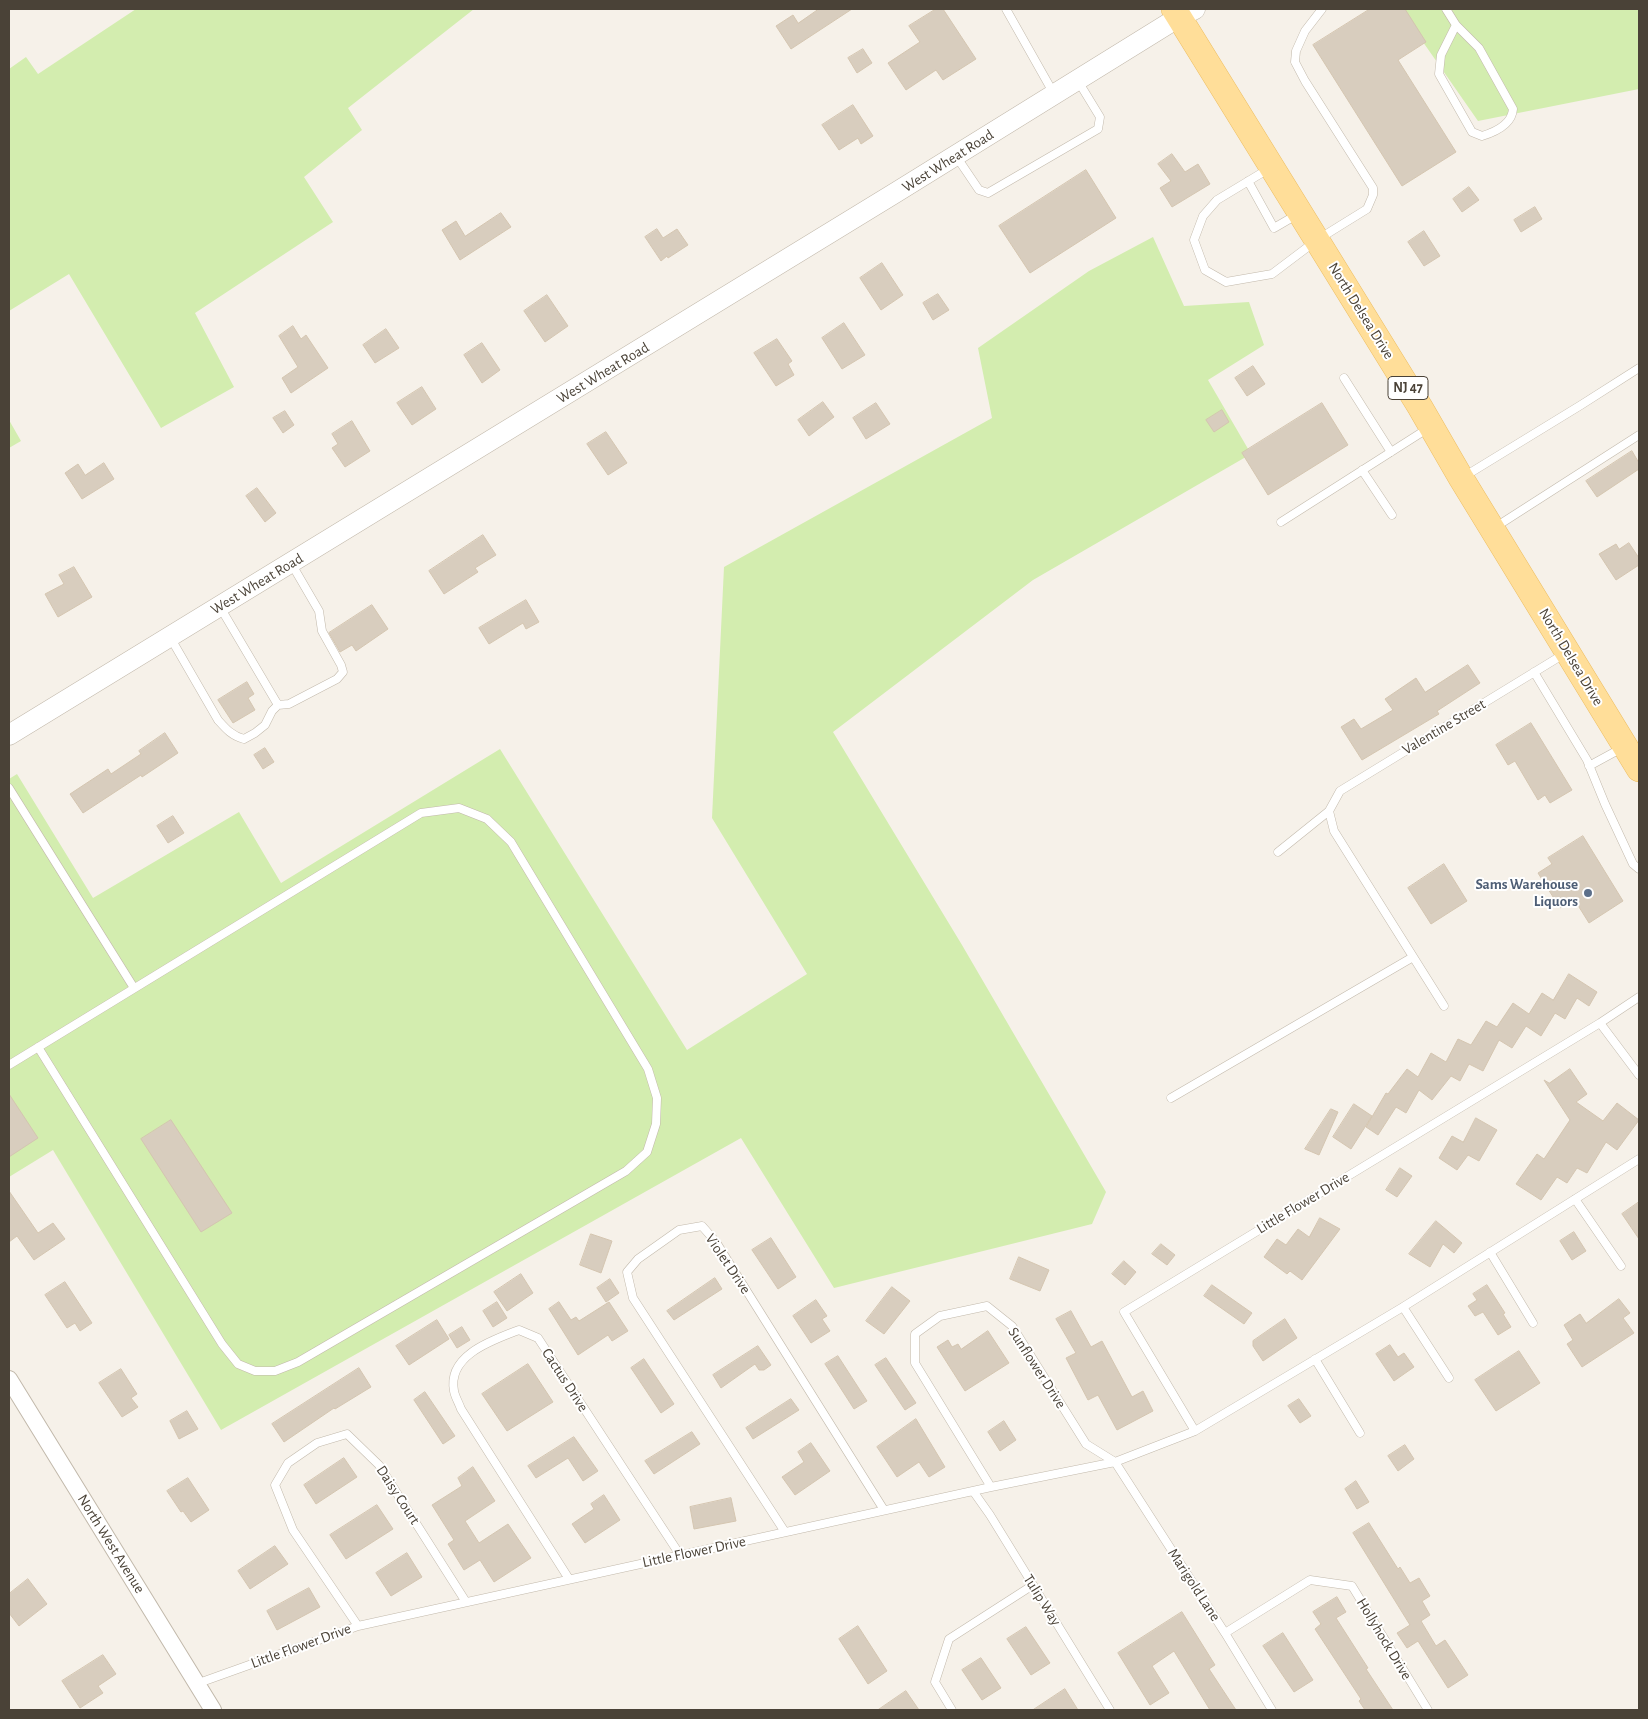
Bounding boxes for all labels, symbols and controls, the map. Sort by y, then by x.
street label: West Wheat Road [899,126,997,196]
street label: North Delsea Drive [1324,259,1398,363]
street label: West Wheat Road [554,338,652,408]
road number: NJ 47 [1388,376,1428,399]
street label: West Wheat Road [208,549,306,619]
street label: North Delsea Drive [1535,605,1607,709]
street label: Valentine Street [1399,695,1489,759]
place label: Sams Warehouse Liquors [1475,875,1578,910]
marker: Sams Warehouse Liquors [1582,887,1594,899]
street label: Little Flower Drive [1253,1168,1353,1238]
street label: Violet Drive [701,1231,755,1297]
street label: Sunflower Drive [1004,1324,1070,1412]
street label: Cactus Drive [538,1345,592,1415]
street label: Daisy Court [372,1462,424,1528]
street label: North West Avenue [73,1491,149,1597]
street label: Little Flower Drive [641,1532,747,1572]
street label: Marigold Lane [1164,1545,1224,1625]
street label: Tulip Way [1019,1571,1065,1629]
street label: Hollyhock Drive [1352,1595,1416,1683]
street label: Little Flower Drive [248,1620,354,1672]

